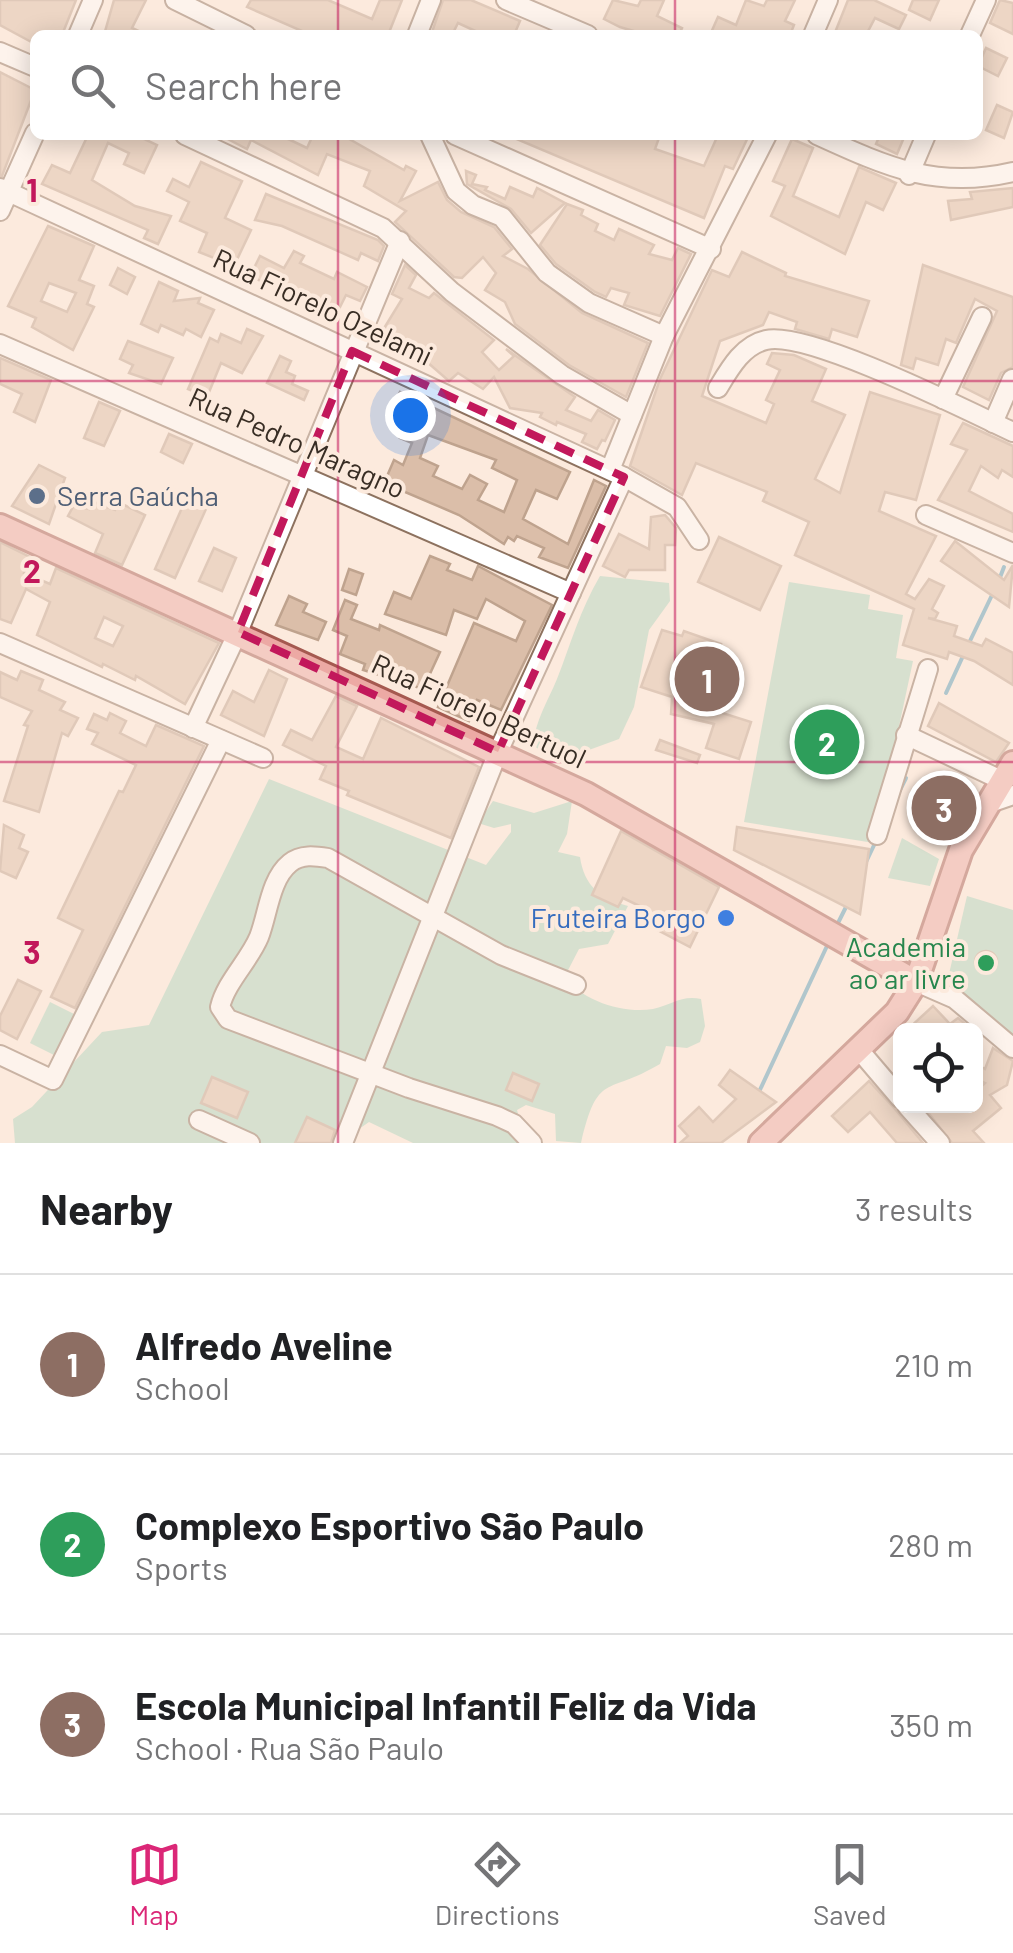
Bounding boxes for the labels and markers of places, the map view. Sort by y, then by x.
place label: Serra Gaúcha [57,478,219,512]
marker: Serra Gaúcha [26,485,48,507]
pin: 1 [674,642,740,716]
pin: 2 [794,704,860,780]
pin: 3 [912,770,976,846]
place label: Fruteira Borgo [530,900,706,934]
marker: Fruteira Borgo [715,907,737,929]
place label: Academia ao ar livre [846,929,966,995]
marker: Academia ao ar livre [975,952,997,974]

